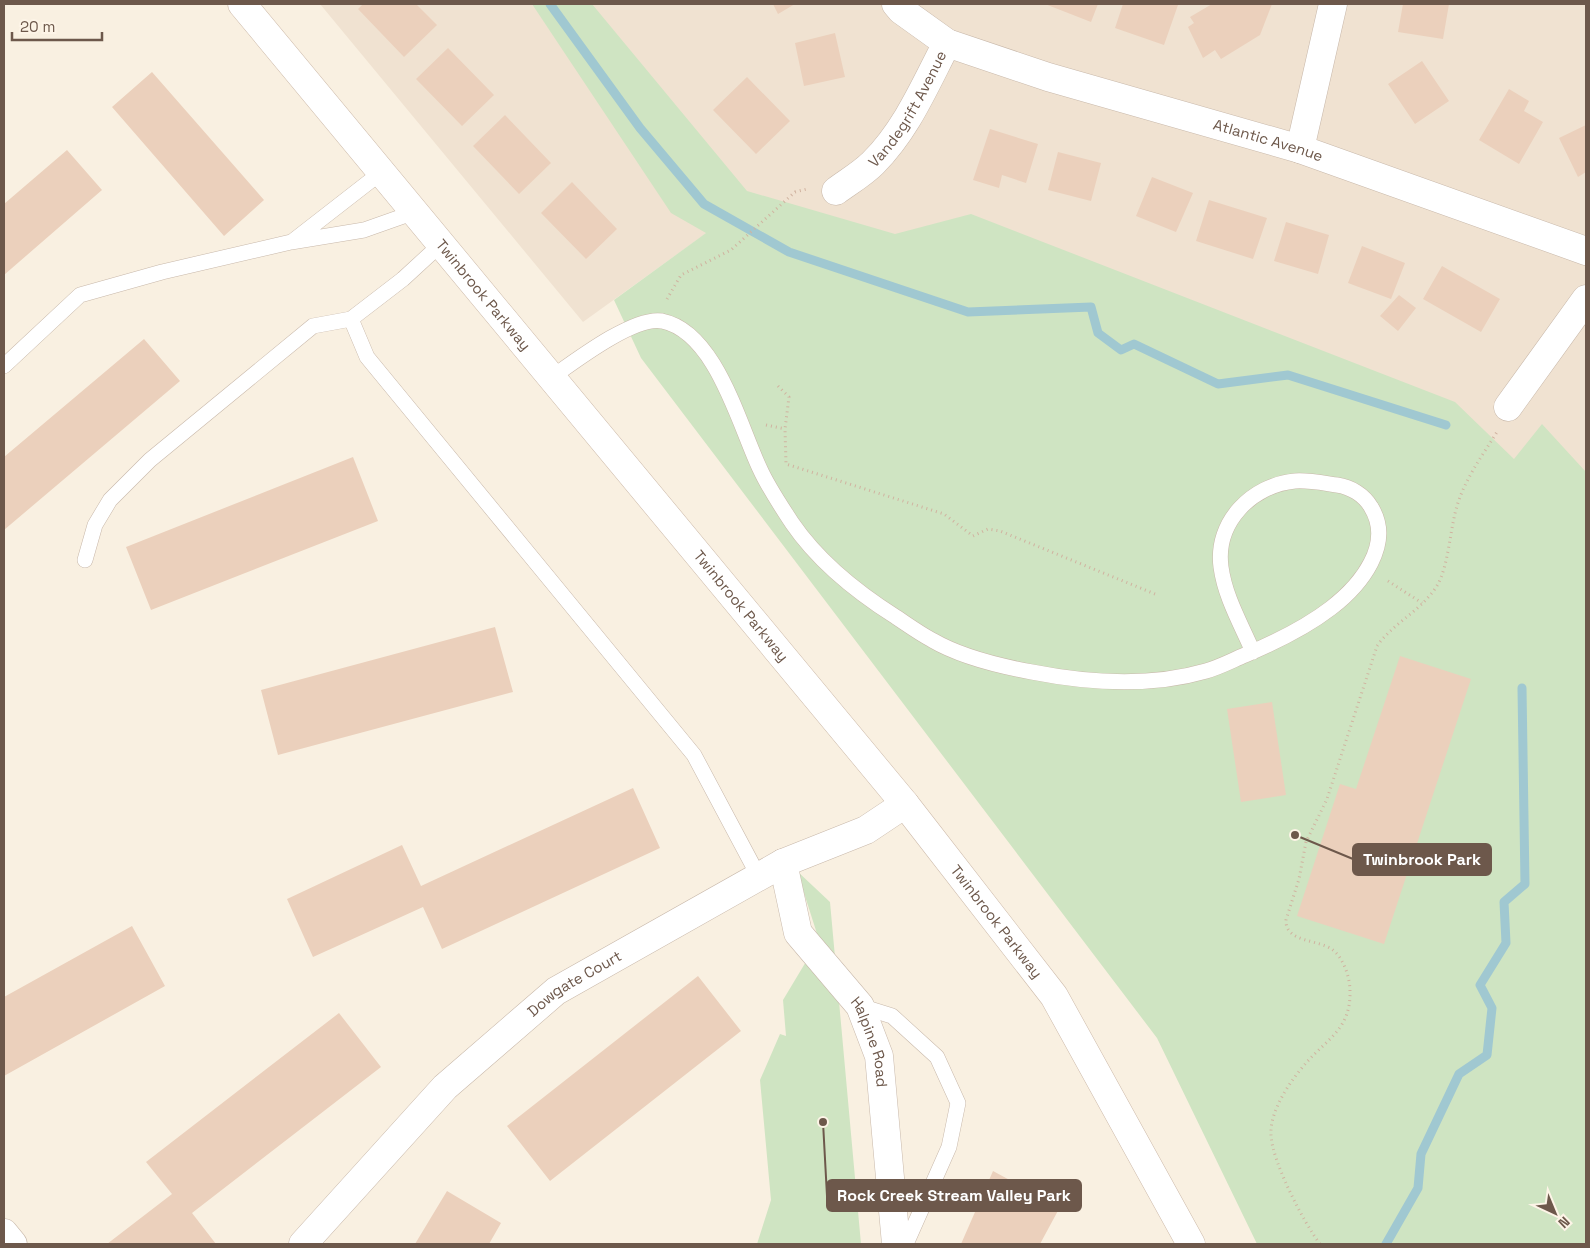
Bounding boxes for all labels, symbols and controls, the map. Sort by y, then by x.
scale bar [12,10,102,42]
text: 20 m [20,17,55,36]
street label: Vandegrift Avenue [864,47,950,171]
street label: Atlantic Avenue [1211,115,1326,165]
street label: Twinbrook Parkway [432,235,535,354]
street label: Twinbrook Parkway [690,546,793,665]
callout: Twinbrook Park [1353,844,1491,875]
text: Twinbrook Park [1363,849,1481,870]
street label: Twinbrook Parkway [947,861,1047,982]
street label: Dowgate Court [523,946,625,1021]
street label: Halpine Road [847,992,892,1088]
callout: Rock Creek Stream Valley Park [827,1180,1081,1211]
text: Rock Creek Stream Valley Park [837,1185,1071,1206]
north arrow [1530,1188,1580,1238]
text: N [1554,1213,1574,1232]

